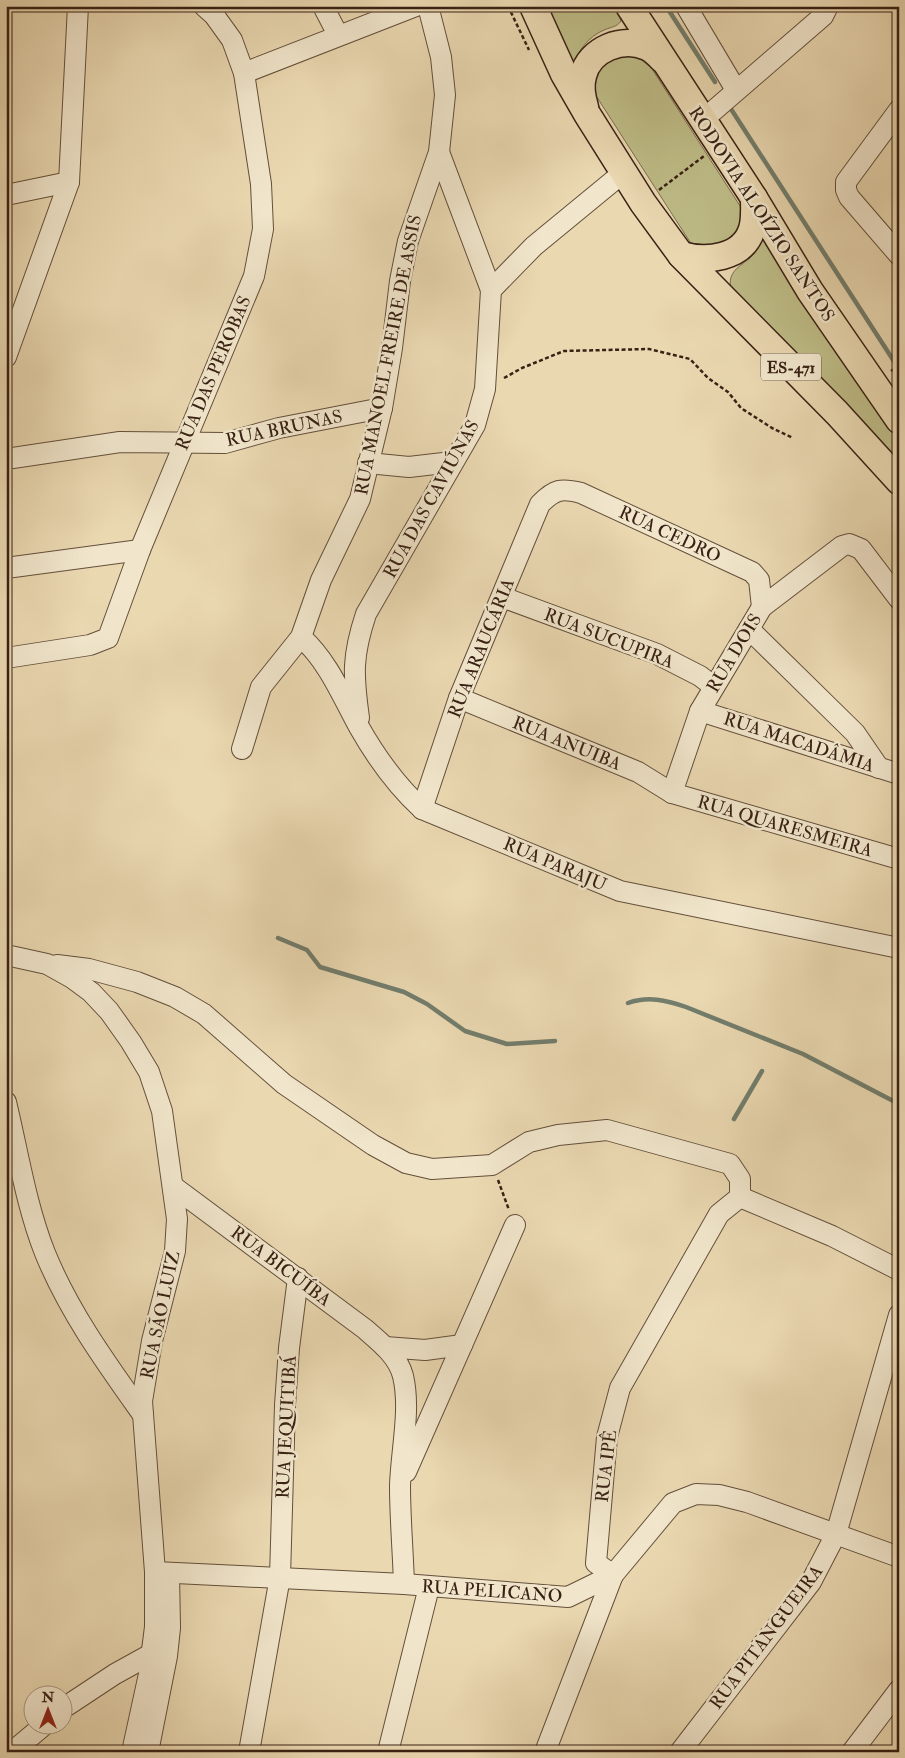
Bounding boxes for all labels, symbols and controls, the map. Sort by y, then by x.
street label: RODOVIA ALOÍZIO SANTOS [683,102,840,326]
street label: RUA MANOEL FREIRE DE ASSIS [350,213,427,497]
street label: RUA DAS PEROBAS [171,293,256,454]
road number: ES-471 [761,354,821,381]
street label: RUA BRUNAS [224,405,345,452]
street label: RUA DAS CAVIÚNAS [378,416,485,583]
street label: RUA CEDRO [615,501,724,568]
street label: RUA ARAUCÁRIA [443,574,520,721]
street label: RUA SUCUPIRA [540,603,678,674]
street label: RUA DOIS [702,609,767,697]
street label: RUA MACADÂMIA [720,707,878,778]
street label: RUA ANUIBA [509,711,625,776]
street label: RUA QUARESMEIRA [695,790,876,863]
street label: RUA PARAJU [500,832,610,897]
street label: RUA BICUÍBA [226,1221,336,1312]
street label: RUA SÃO LUIZ [136,1249,185,1381]
street label: RUA JEQUITIBÁ [271,1354,302,1499]
street label: RUA IPÊ [590,1428,622,1504]
street label: RUA PITANGUEIRA [705,1560,829,1714]
street label: RUA PELICANO [421,1575,563,1608]
north arrow [22,1686,72,1736]
text: N [41,1689,55,1706]

